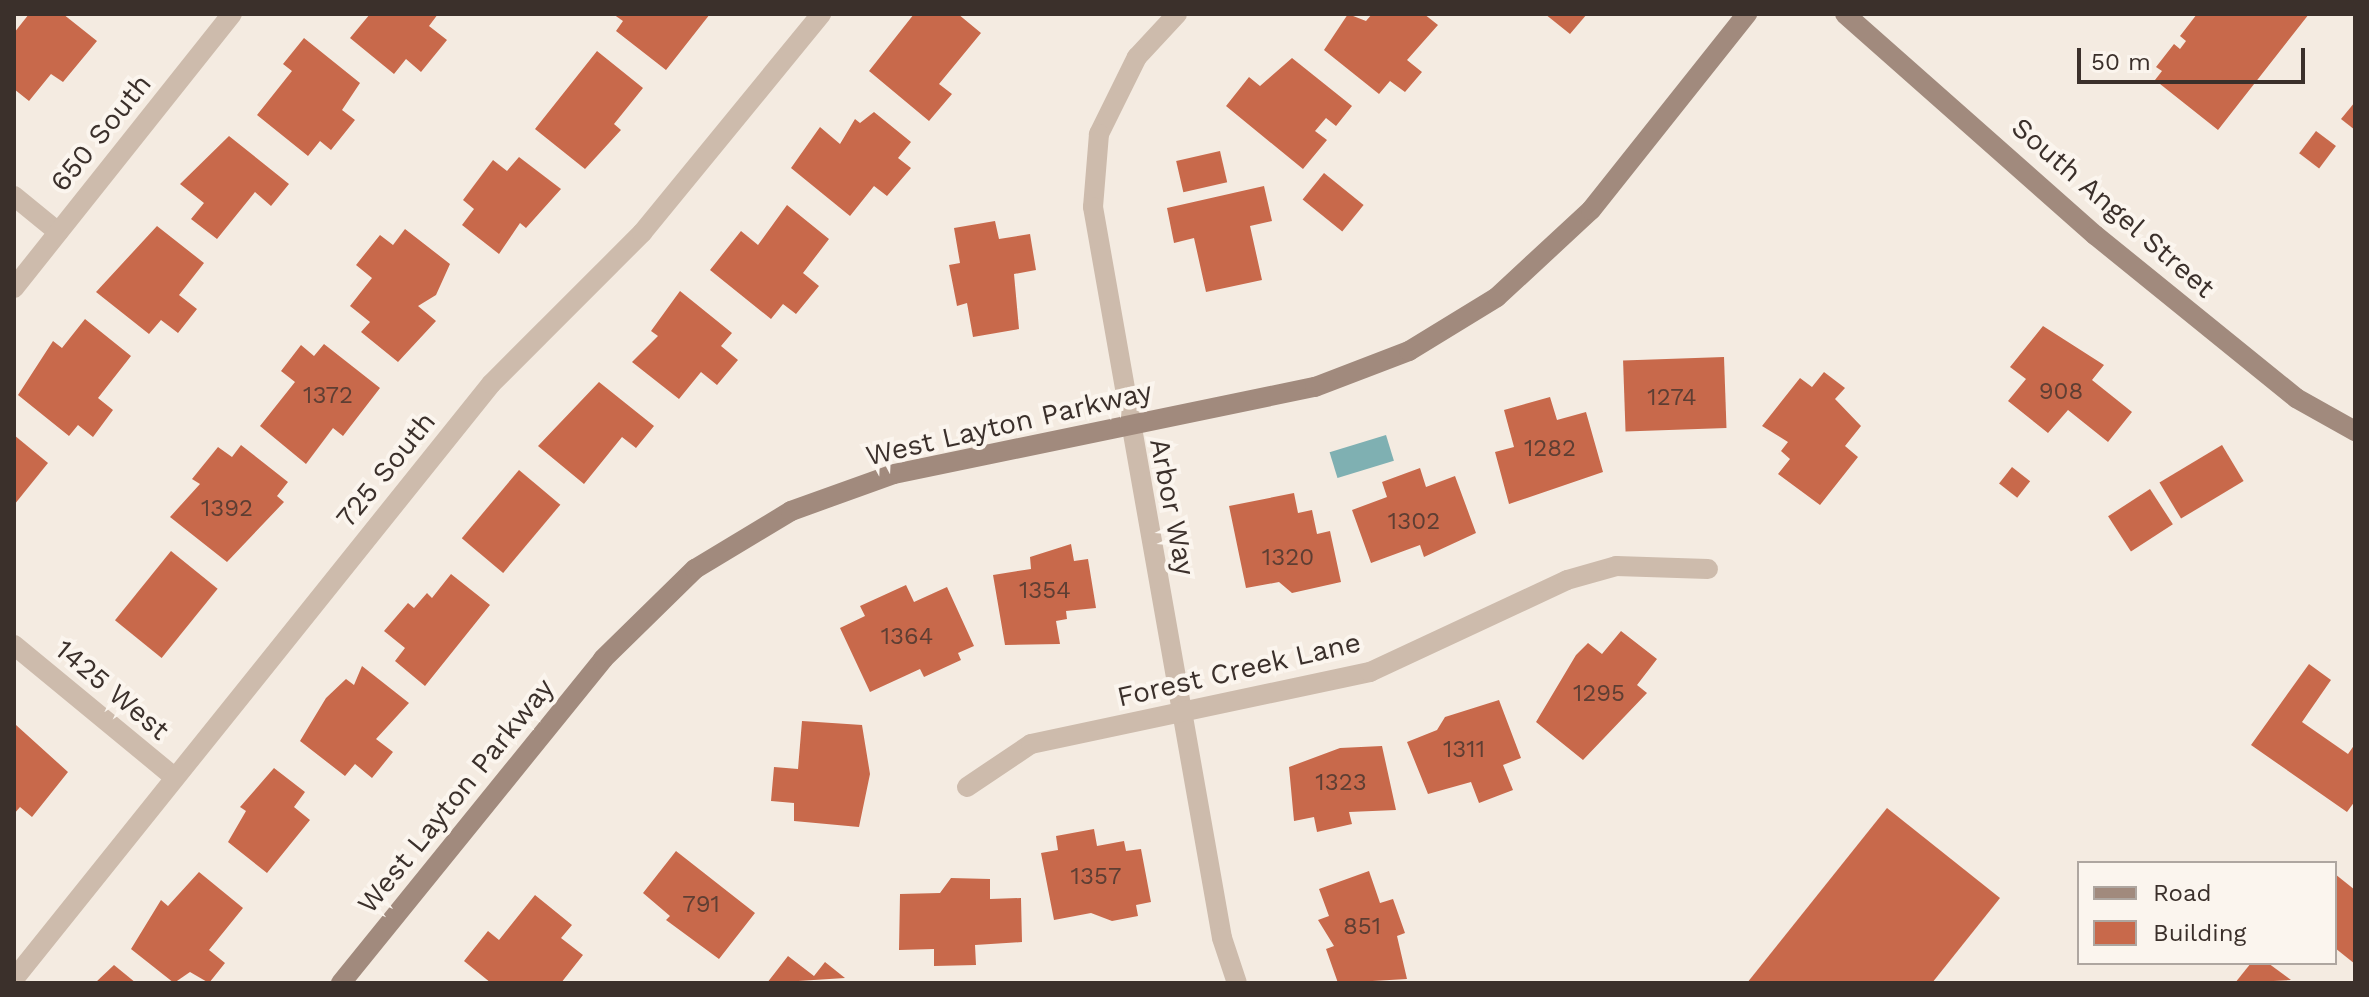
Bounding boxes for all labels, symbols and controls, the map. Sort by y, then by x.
scale bar [2081,32,2309,82]
text: 50 m [2091,48,2151,76]
street label: 650 South [43,67,159,199]
street label: South Angel Street [2004,110,2222,306]
street label: West Layton Parkway [863,375,1155,473]
house number: 908 [2039,378,2083,406]
house number: 1372 [303,382,353,410]
house number: 1274 [1647,384,1697,412]
street label: 725 South [329,405,443,535]
street label: Arbor Way [1142,435,1202,579]
house number: 1282 [1524,435,1576,463]
house number: 1392 [201,495,253,523]
house number: 1302 [1388,508,1440,536]
house number: 1320 [1262,544,1314,572]
house number: 1354 [1019,577,1071,605]
house number: 1364 [881,623,933,651]
street label: Forest Creek Lane [1114,626,1364,714]
street label: 1425 West [48,633,176,747]
street label: West Layton Parkway [351,672,561,920]
house number: 1295 [1573,680,1625,708]
house number: 1311 [1443,736,1485,764]
house number: 1323 [1315,769,1367,797]
legend [2077,861,2337,965]
house number: 1357 [1071,863,1121,891]
text: Road [2153,879,2212,907]
house number: 791 [682,891,720,919]
house number: 851 [1343,913,1381,941]
text: Building [2153,919,2246,947]

